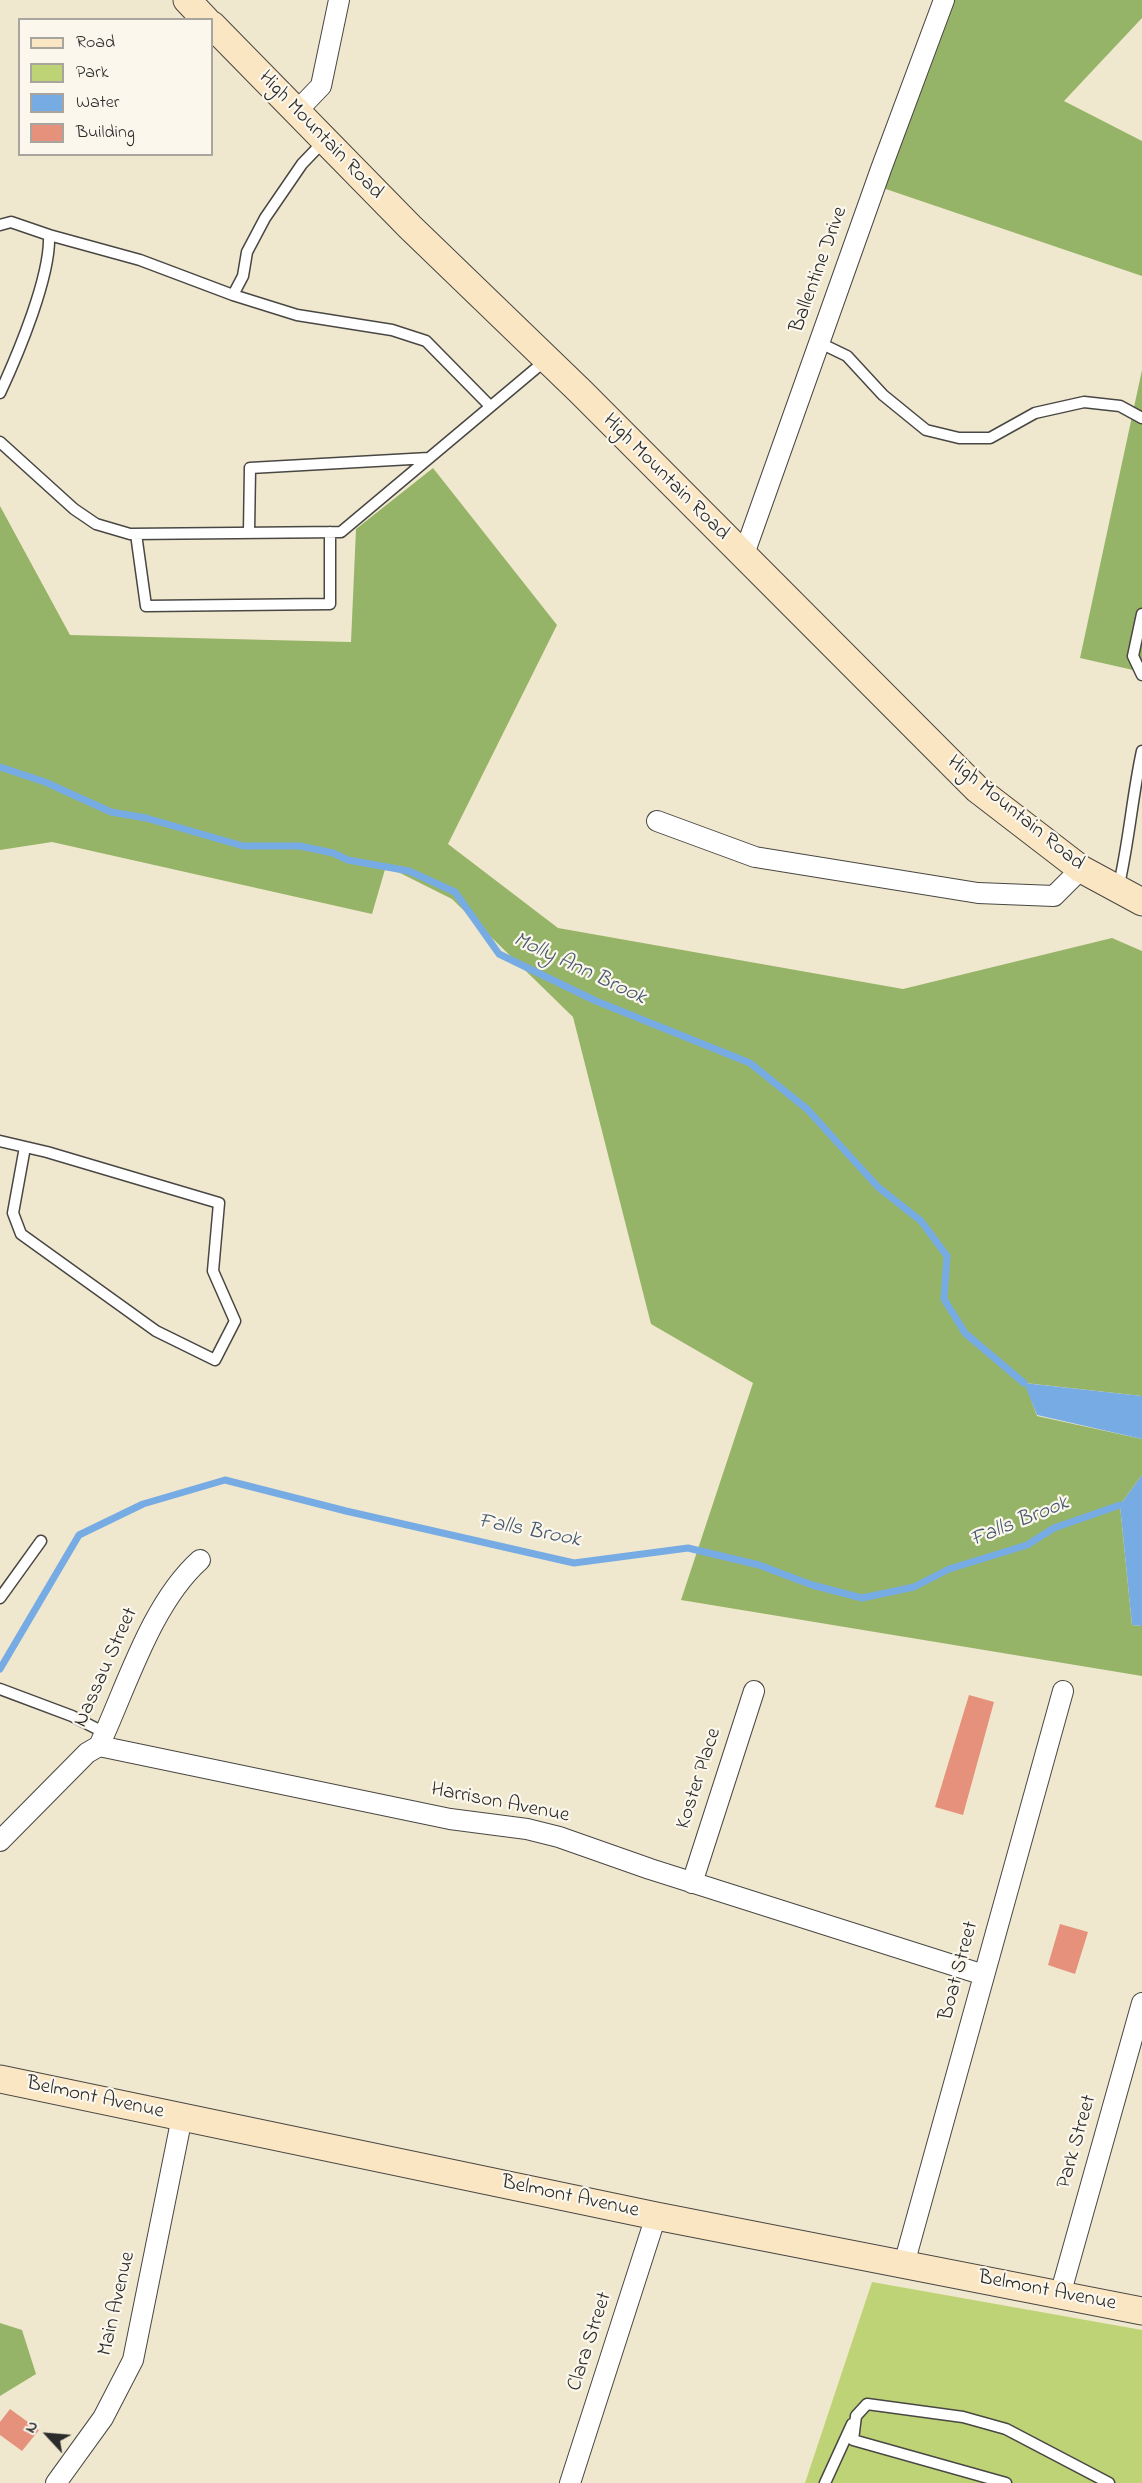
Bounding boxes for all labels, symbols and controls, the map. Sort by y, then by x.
legend [18,18,213,156]
text: Road [76,30,115,56]
text: Park [76,60,109,86]
street label: High Mountain Road [252,66,388,206]
text: Water [76,90,119,116]
text: Building [76,120,135,146]
street label: Ballentine Drive [786,204,854,336]
street label: High Mountain Road [596,409,734,547]
street label: High Mountain Road [941,751,1089,877]
water label: Molly Ann Brook [508,928,650,1012]
water label: Falls Brook [967,1491,1073,1555]
water label: Falls Brook [476,1509,582,1555]
street label: Nassau Street [69,1604,145,1732]
street label: Koster Place [672,1725,728,1833]
street label: Harrison Avenue [429,1778,571,1830]
street label: Boat Street [935,1919,985,2023]
street label: Belmont Avenue [24,2072,166,2126]
street label: Park Street [1053,2092,1103,2192]
street label: Belmont Avenue [499,2171,641,2225]
street label: Main Avenue [94,2249,142,2359]
street label: Belmont Avenue [976,2266,1118,2318]
street label: Clara Street [563,2289,619,2395]
north arrow [18,2405,78,2465]
text: N [19,2417,45,2437]

